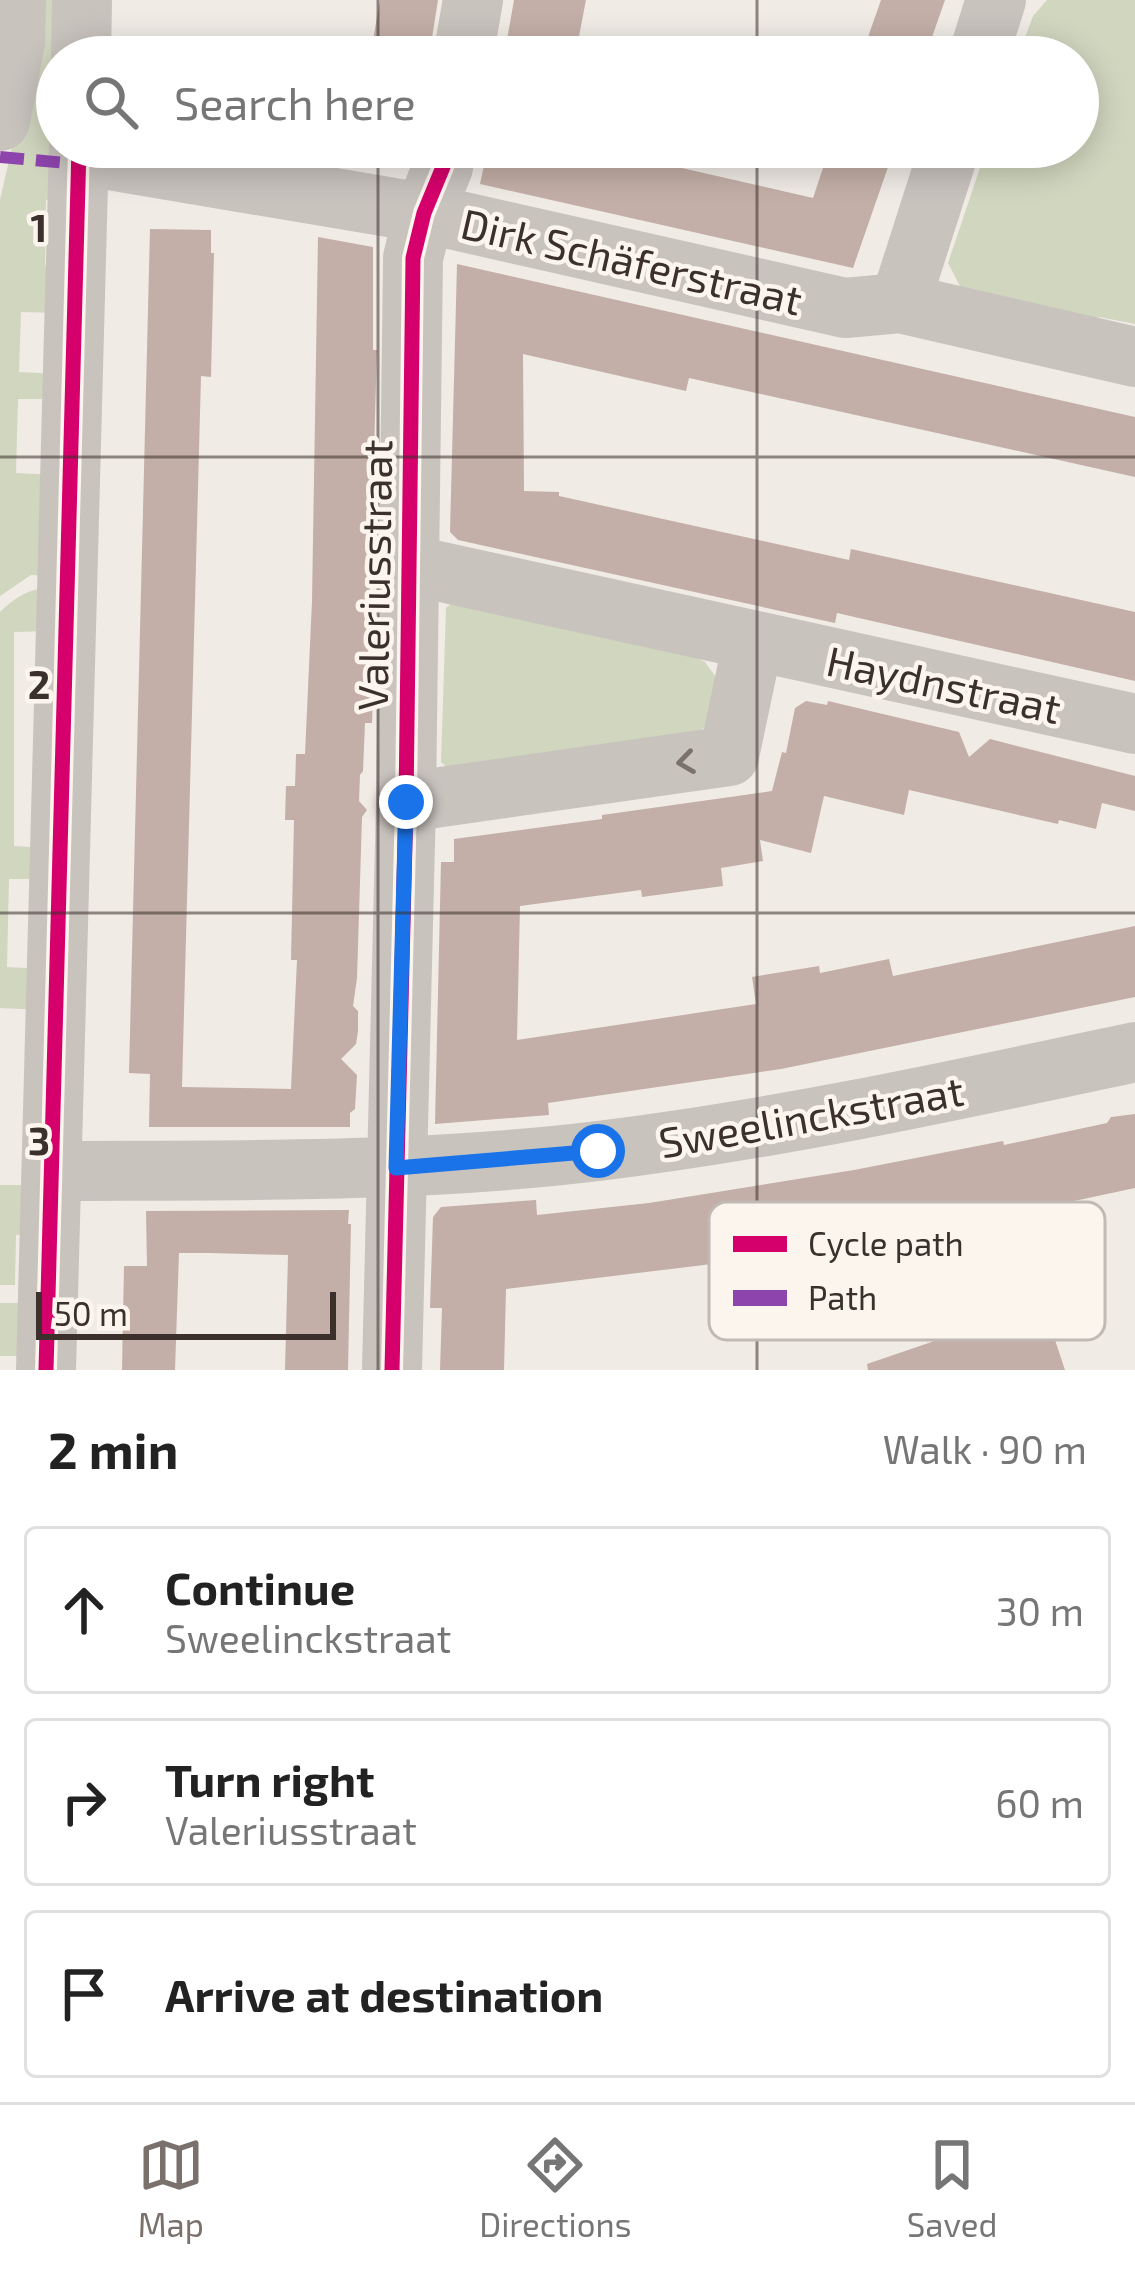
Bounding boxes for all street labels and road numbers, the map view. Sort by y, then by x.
street label: Dirk Schäferstraat [457,196,807,324]
street label: Valeriusstraat [346,439,400,711]
street label: Haydnstraat [822,634,1066,732]
street label: Sweelinckstraat [655,1064,967,1166]

